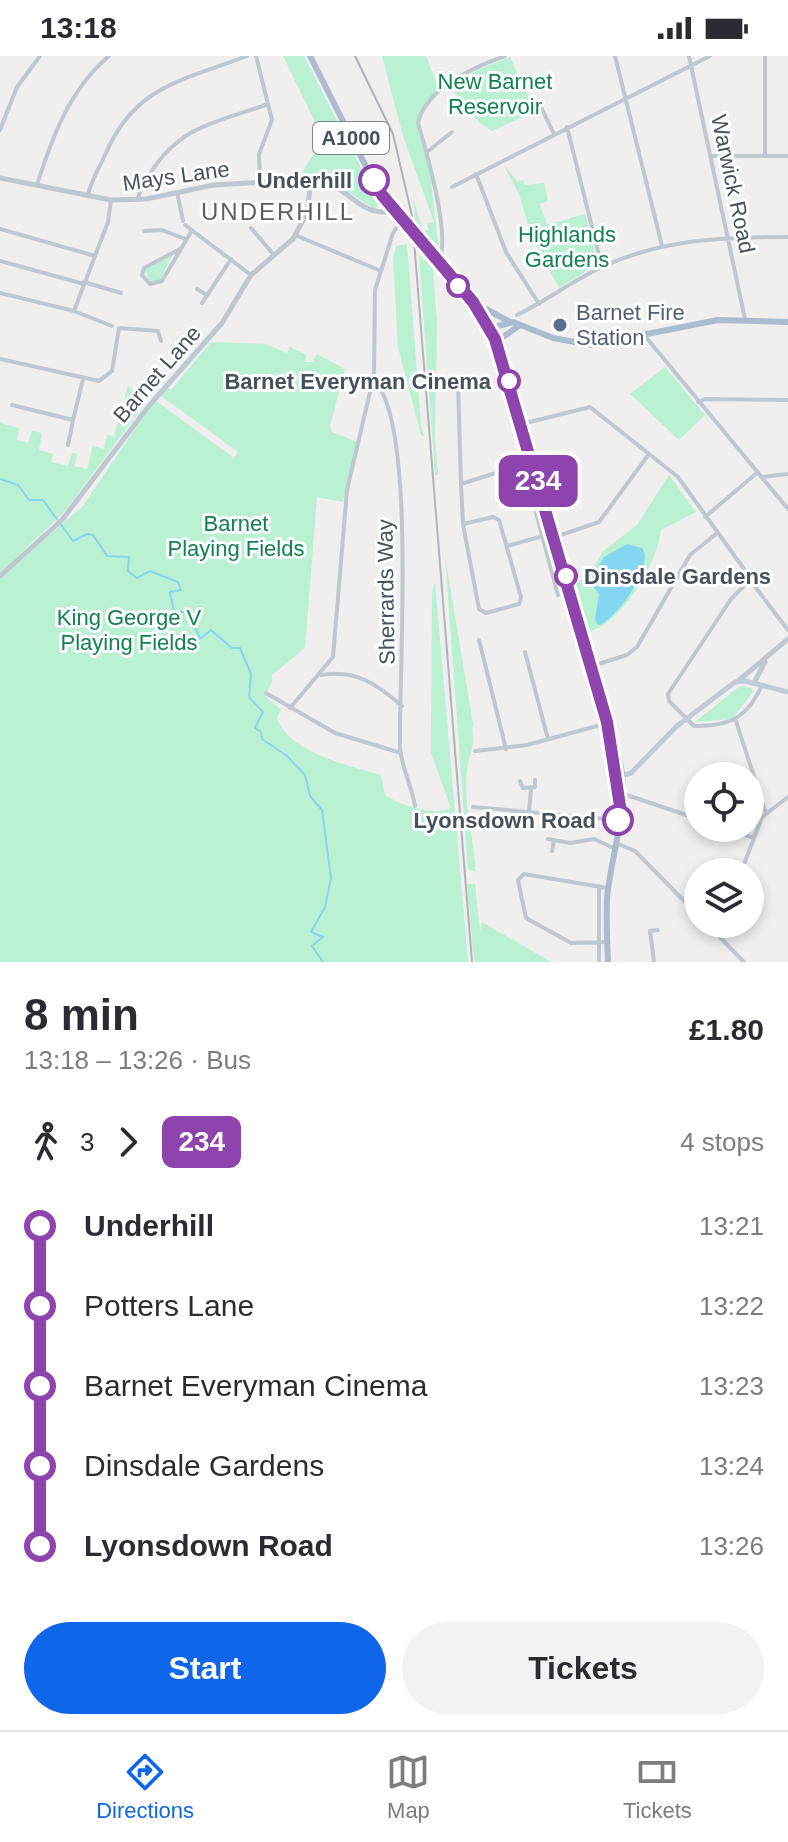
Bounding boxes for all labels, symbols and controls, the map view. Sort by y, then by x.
text: 13:18 [40,11,117,44]
park label: New Barnet Reservoir [438,69,552,119]
street label: Warwick Road [706,112,760,256]
road number: A1000 [313,122,389,154]
street label: Mays Lane [121,156,231,196]
marker: Underhill [359,165,389,195]
place label: Underhill [257,168,352,193]
district label: UNDERHILL [201,198,355,225]
park label: Highlands Gardens [518,222,616,272]
unlabelled marker [447,275,469,297]
place label: Barnet Fire Station [576,300,685,350]
marker: Barnet Fire Station [551,316,569,334]
street label: Barnet Lane [108,321,206,427]
place label: Barnet Everyman Cinema [224,369,492,394]
marker: Barnet Everyman Cinema [498,370,520,392]
line badge: 234 [492,455,584,507]
text: 234 [515,465,561,496]
park label: Barnet Playing Fields [168,511,304,561]
street label: Sherrards Way [372,519,400,665]
place label: Dinsdale Gardens [584,564,771,589]
marker: Dinsdale Gardens [555,565,577,587]
park label: King George V Playing Fields [57,605,201,655]
map controls [684,762,764,938]
button: locate [684,762,764,842]
marker: Lyonsdown Road [603,805,633,835]
place label: Lyonsdown Road [413,808,596,833]
button: layers [684,858,764,938]
text: 8 min [24,990,139,1039]
text: £1.80 [689,1013,764,1046]
text: 13:18 – 13:26 · Bus [24,1045,251,1075]
icon: walk [24,1120,68,1164]
icon: forward [106,1120,150,1164]
text: 234 [178,1126,225,1157]
text: 3 [80,1127,94,1157]
text: 4 stops [680,1127,764,1157]
text: Underhill [84,1209,214,1242]
text: 13:21 [699,1211,764,1241]
text: Potters Lane [84,1289,254,1322]
text: 13:22 [699,1291,764,1321]
text: Barnet Everyman Cinema [84,1369,427,1402]
text: 13:23 [699,1371,764,1401]
text: Dinsdale Gardens [84,1449,324,1482]
text: 13:24 [699,1451,764,1481]
text: Lyonsdown Road [84,1529,333,1562]
text: 13:26 [699,1531,764,1561]
button: Start [24,1622,386,1714]
button: Tickets [402,1622,764,1714]
tab: Directions [96,1750,194,1824]
tab: Map [386,1750,430,1824]
tab: Tickets [623,1750,692,1824]

